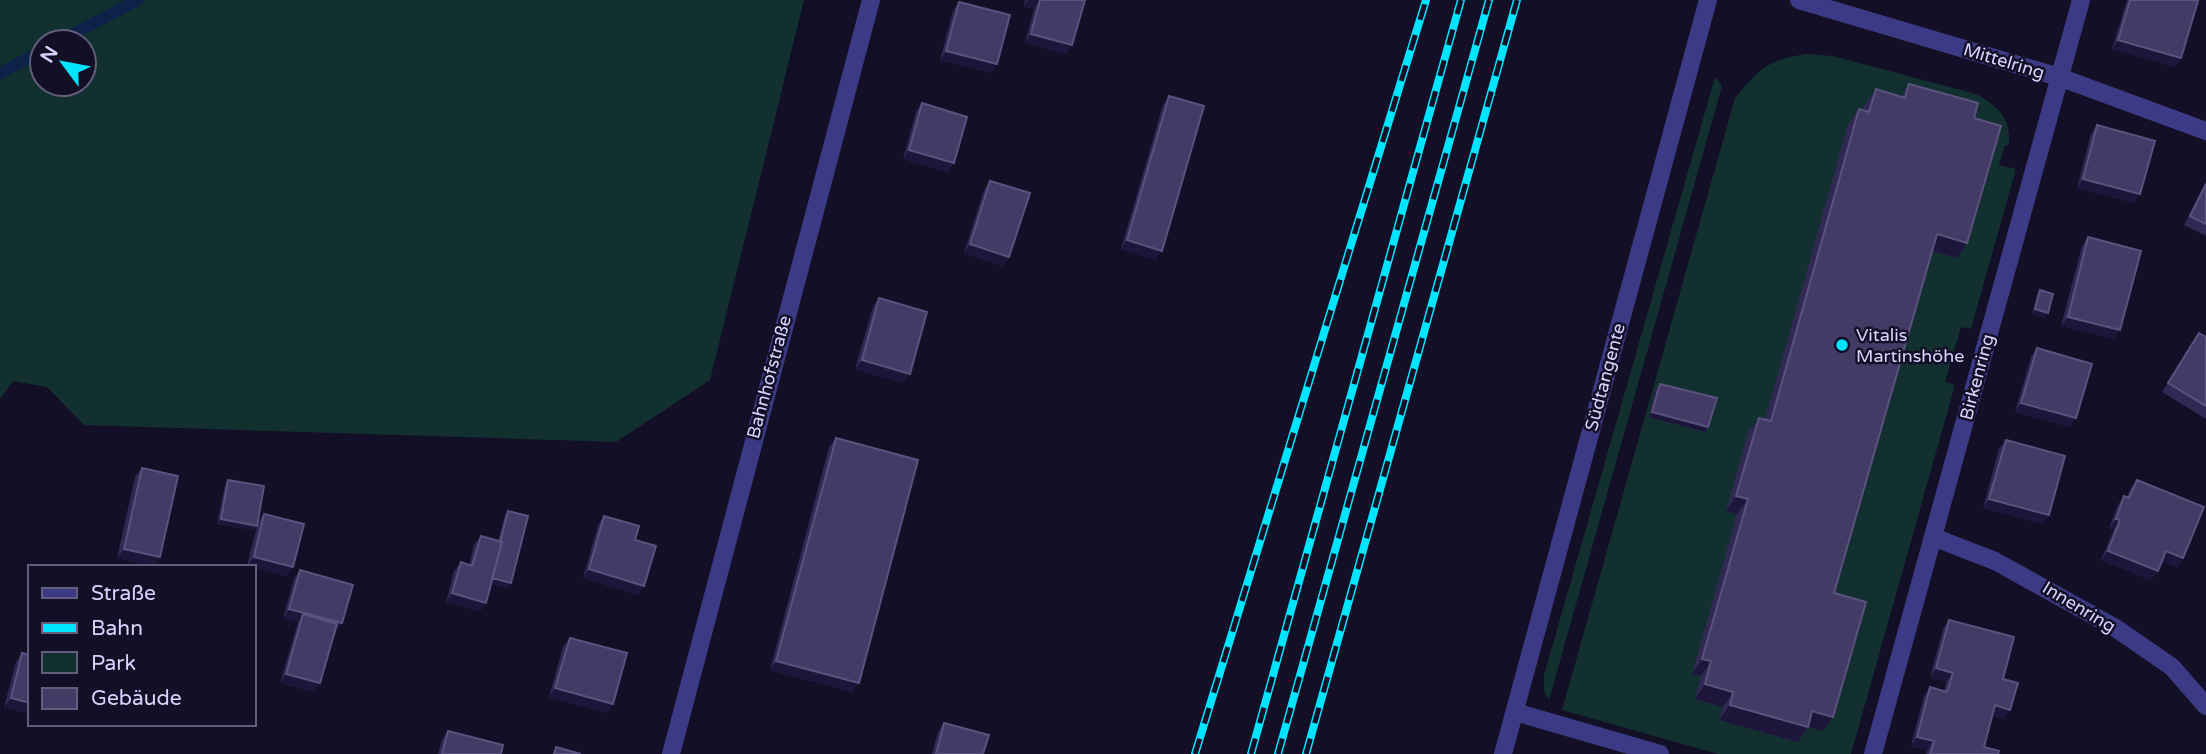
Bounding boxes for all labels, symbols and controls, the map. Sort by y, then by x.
north arrow [28,28,98,98]
street label: Mittelring [1961,38,2047,84]
text: N [36,42,63,67]
street label: Bahnhofstraße [742,313,796,441]
street label: Südtangente [1580,321,1630,433]
place label: Vitalis Martinshöhe [1856,324,1964,367]
street label: Birkenring [1955,332,1999,422]
marker: Vitalis Martinshöhe [1834,337,1850,353]
legend [28,565,256,726]
street label: Innenring [2038,577,2120,637]
text: Straße [91,581,156,606]
text: Bahn [91,616,143,641]
text: Park [91,651,136,676]
text: Gebäude [91,686,182,711]

